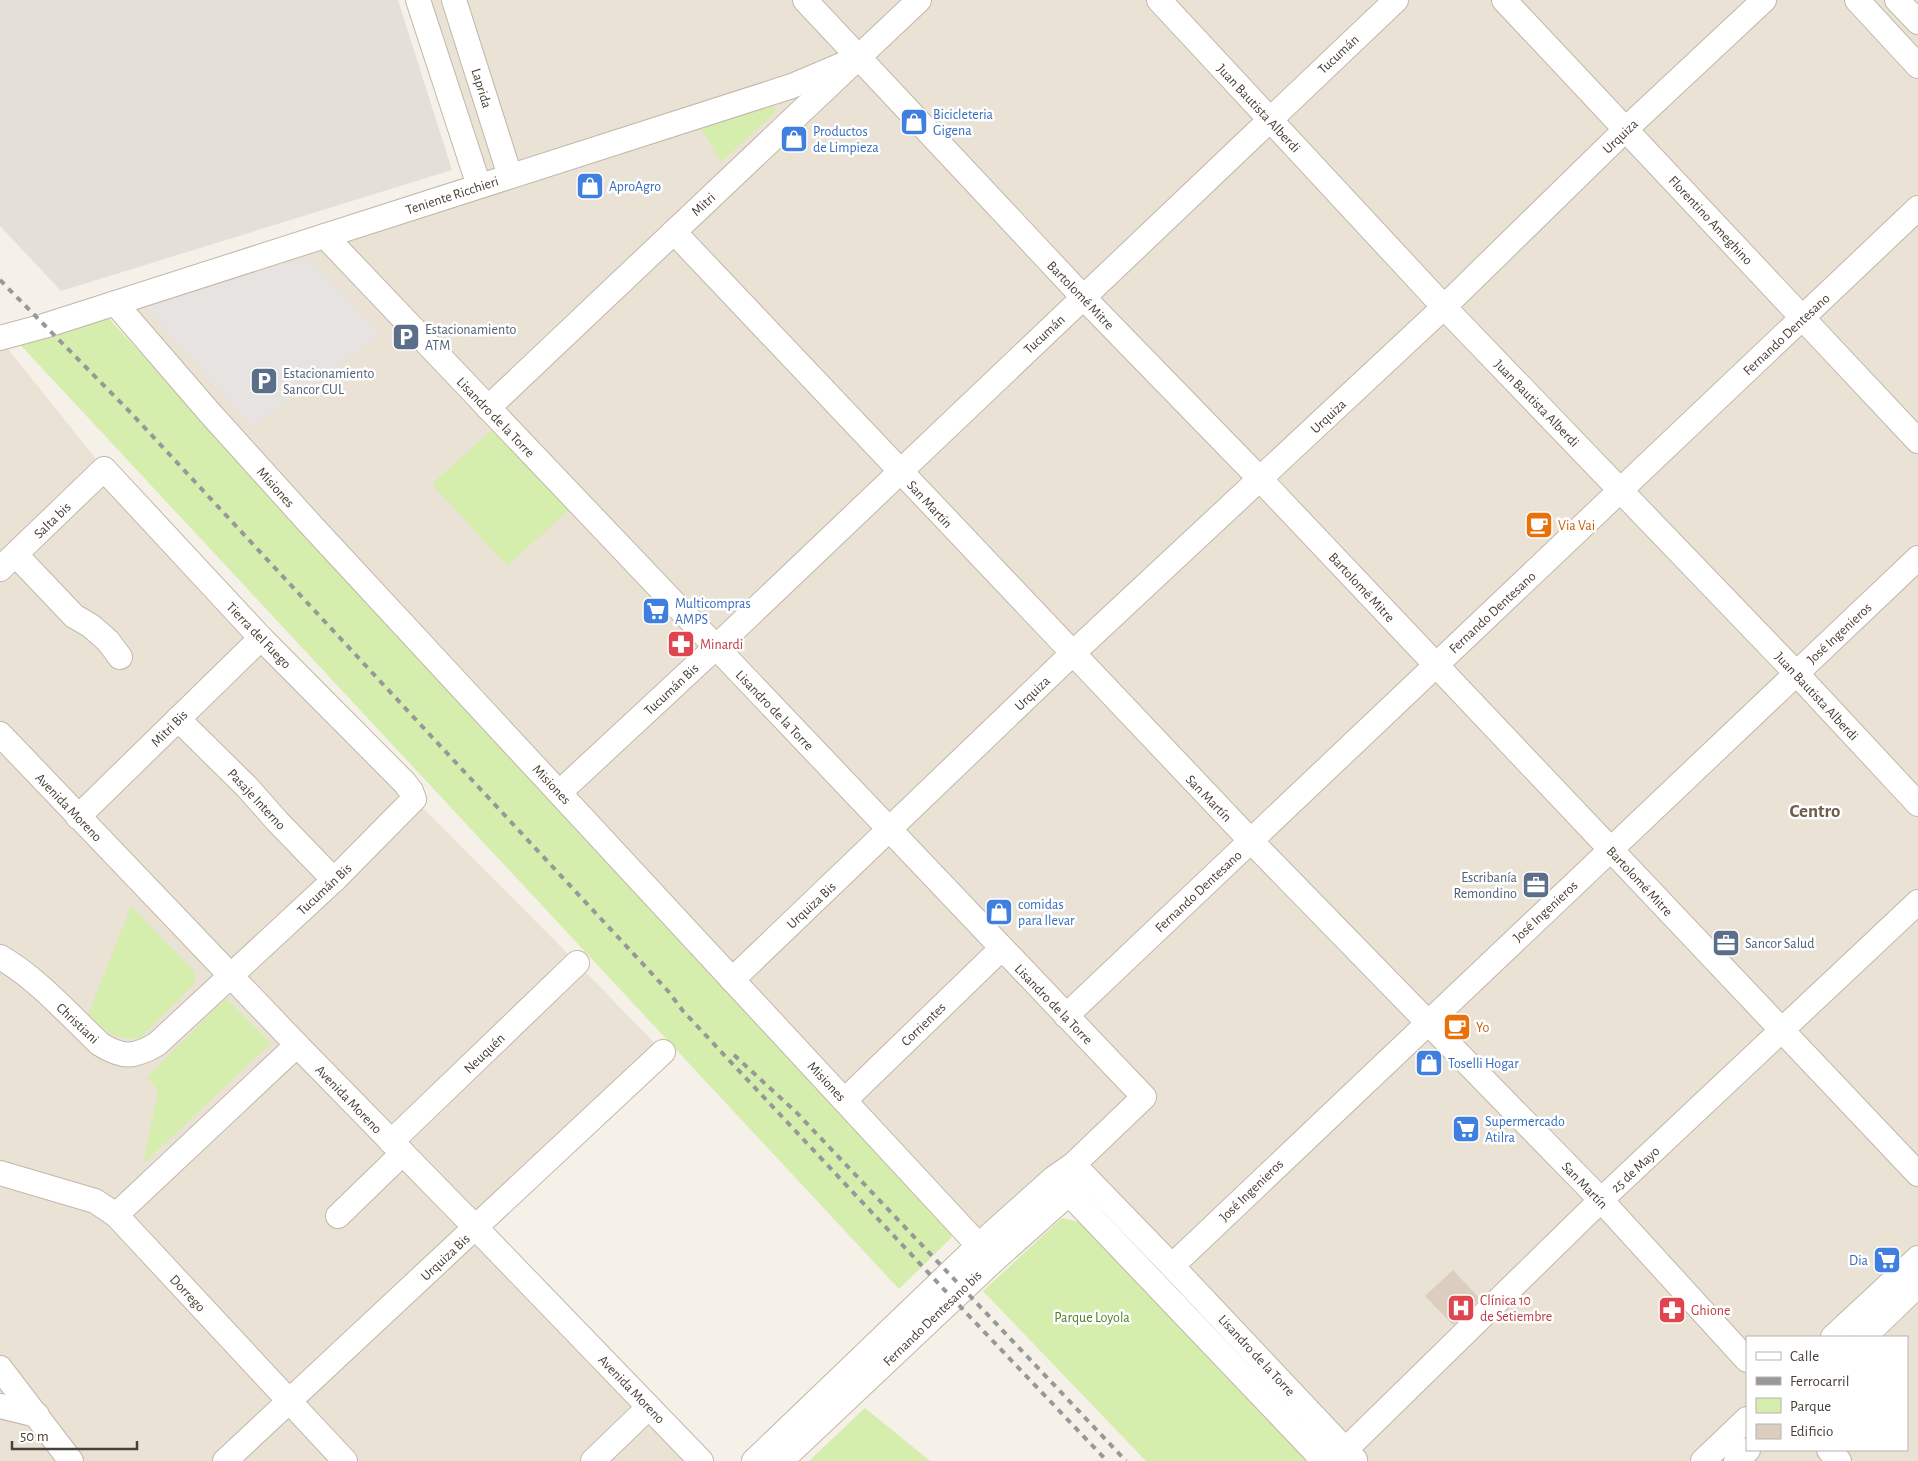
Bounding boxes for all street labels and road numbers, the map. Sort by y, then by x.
street label: Tucumán [1316,33,1362,77]
street label: Juan Bautista Alberdi [1214,62,1303,155]
street label: Laprida [468,67,494,110]
street label: Urquiza [1600,116,1641,157]
street label: Teniente Ricchieri [404,174,500,218]
street label: Florentino Ameghino [1666,174,1755,268]
street label: Mitri [689,190,718,219]
street label: Bartolomé Mitre [1044,259,1116,333]
street label: Fernando Dentesano [1741,291,1833,378]
street label: Tucumán [1022,313,1068,357]
street label: Juan Bautista Alberdi [1491,357,1581,450]
street label: Lisandro de la Torre [454,375,537,460]
street label: Urquiza [1308,397,1350,436]
street label: Misiones [254,465,297,510]
street label: San Martín [904,478,955,531]
street label: Salta bis [32,500,74,541]
street label: Bartolomé Mitre [1326,550,1397,625]
street label: Fernando Dentesano [1447,569,1539,656]
street label: Tierra del Fuego [223,600,293,672]
street label: José Ingenieros [1805,600,1875,667]
street label: Juan Bautista Alberdi [1772,650,1861,743]
street label: Tucumán Bis [642,661,702,718]
street label: Lisandro de la Torre [733,668,816,753]
street label: Urquiza [1012,673,1053,714]
street label: Mitri Bis [149,708,191,750]
street label: Misiones [530,762,573,807]
street label: Pasaje Interno [225,766,288,833]
street label: Avenida Moreno [32,771,104,845]
street label: San Martín [1183,773,1234,825]
street label: Bartolomé Mitre [1604,844,1675,919]
street label: Fernando Dentesano [1153,848,1245,935]
street label: Tucumán Bis [295,861,355,918]
street label: José Ingenieros [1511,878,1581,945]
street label: Urquiza Bis [784,880,839,932]
street label: Lisandro de la Torre [1012,962,1095,1047]
street label: Corrientes [899,1000,949,1049]
street label: Christiani [53,1001,101,1047]
street label: Neuquén [462,1031,508,1076]
street label: Misiones [805,1059,848,1104]
street label: Avenida Moreno [312,1063,384,1137]
street label: 25 de Mayo [1609,1144,1663,1195]
street label: José Ingenieros [1217,1157,1286,1224]
street label: San Martín [1559,1160,1610,1212]
street label: Urquiza Bis [418,1232,473,1284]
street label: Fernando Dentesano bis [881,1268,985,1369]
street label: Dorrego [167,1273,208,1315]
street label: Lisandro de la Torre [1215,1312,1297,1399]
street label: Avenida Moreno [595,1353,667,1427]

